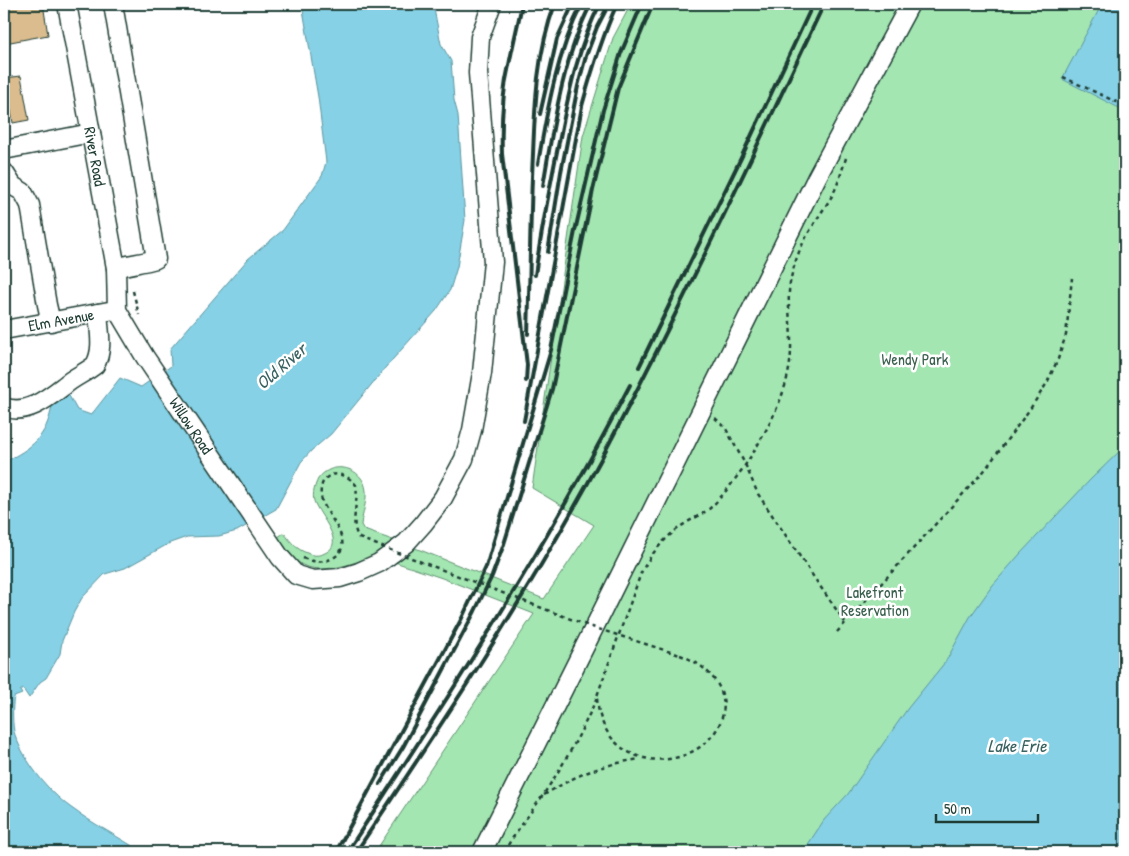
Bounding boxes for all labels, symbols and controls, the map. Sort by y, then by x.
street label: River Road [79,125,112,188]
street label: Elm Avenue [26,303,96,336]
water label: Old River [250,336,313,395]
park label: Wendy Park [882,348,949,370]
street label: Willow Road [164,393,218,458]
park label: Lakefront Reservation [841,581,909,621]
water label: Lake Erie [988,733,1047,758]
scale bar [936,791,1039,823]
text: 50 m [944,798,971,819]

